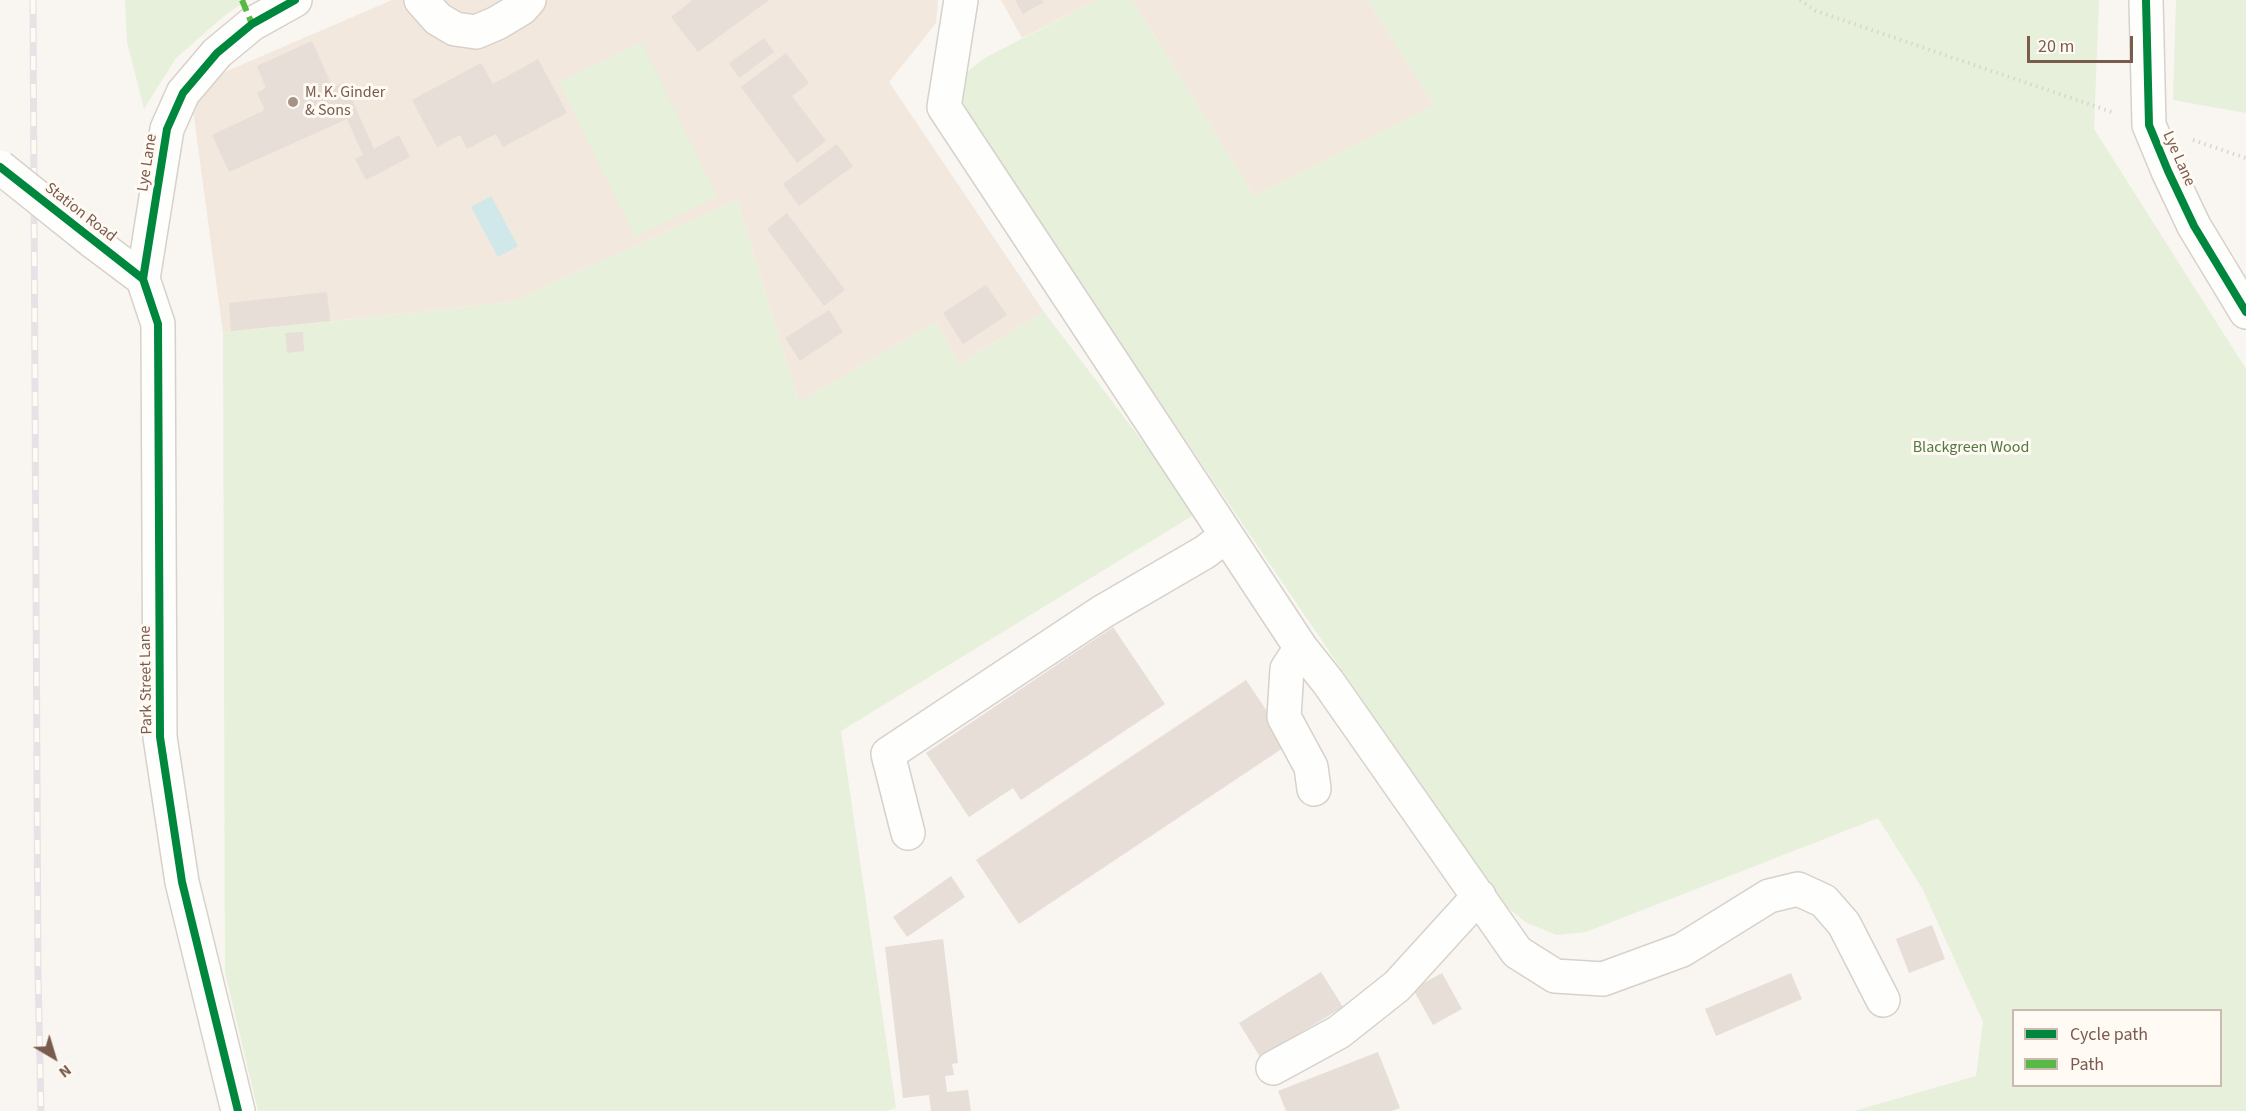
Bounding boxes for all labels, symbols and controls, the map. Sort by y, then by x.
scale bar [2030,24,2136,62]
text: 20 m [2038,34,2074,59]
place label: M. K. Ginder & Sons [305,83,385,121]
marker: M. K. Ginder & Sons [286,95,300,109]
street label: Lye Lane [2157,128,2199,190]
street label: Lye Lane [134,133,162,193]
street label: Station Road [40,179,120,247]
park label: Blackgreen Wood [1913,438,2029,458]
street label: Park Street Lane [136,625,158,735]
legend [2012,1009,2222,1087]
text: Cycle path [2070,1022,2148,1047]
north arrow [24,1027,84,1087]
text: Path [2070,1052,2104,1077]
text: N [54,1059,76,1083]

